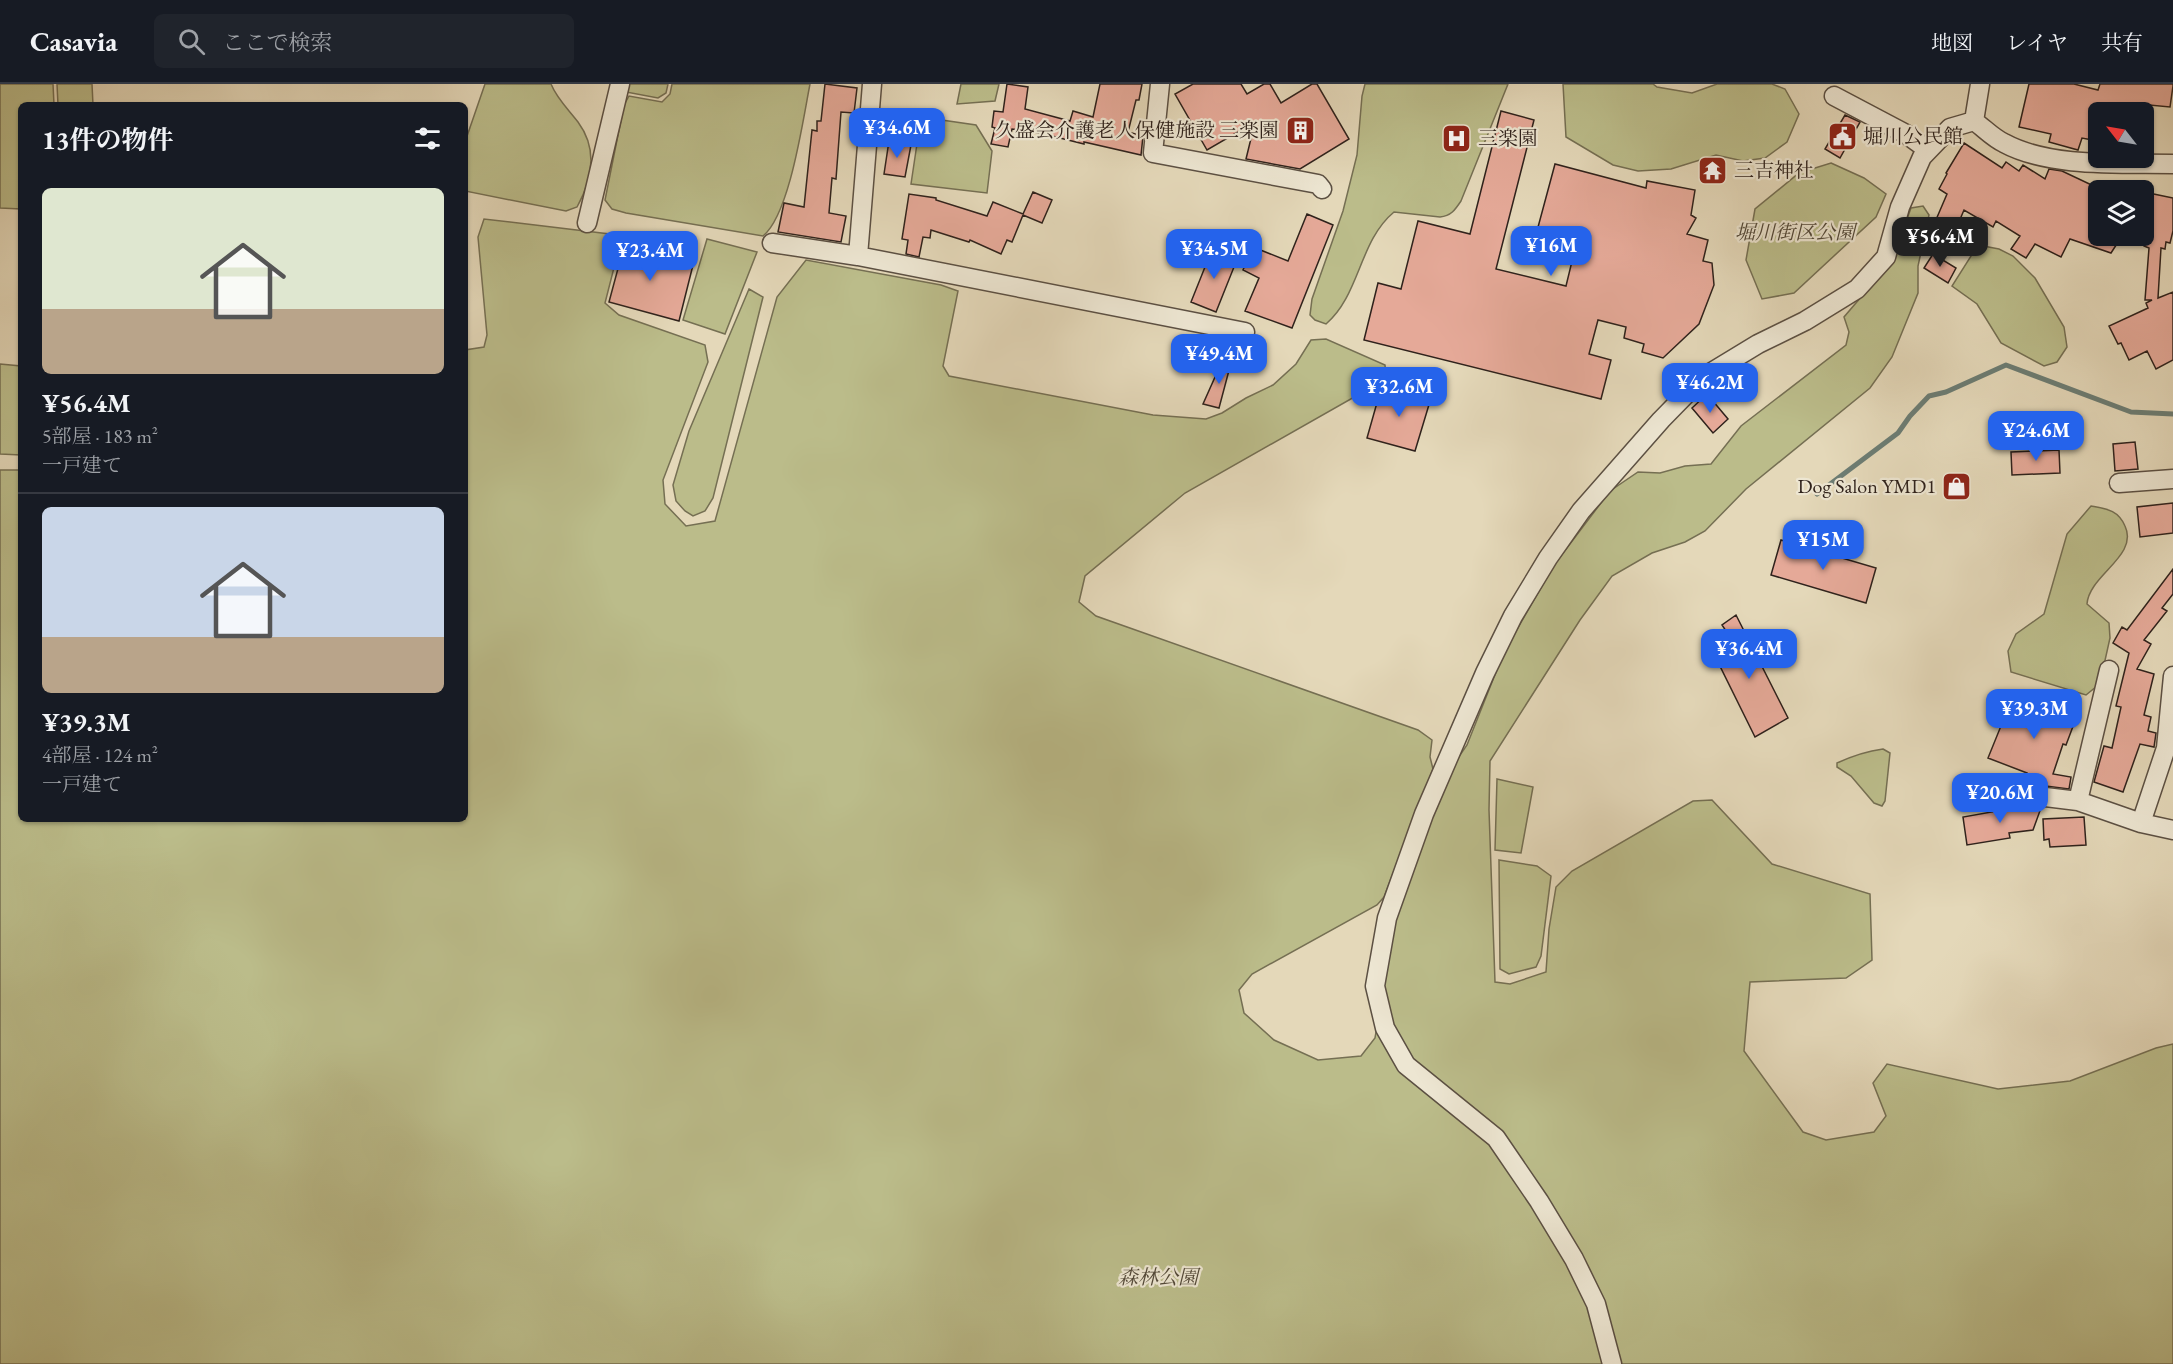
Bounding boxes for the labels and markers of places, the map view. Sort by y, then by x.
pin: ¥34.6M [848,108,946,159]
building icon: 久盛会介護老人保健施設 三楽園 [1284,114,1316,146]
place label: 久盛会介護老人保健施設 三楽園 [995,117,1279,143]
public building icon: 堀川公民館 [1826,120,1858,152]
hospital icon: 三楽園 [1441,122,1473,154]
place label: 堀川公民館 [1863,123,1963,149]
place label: 三楽園 [1478,125,1538,151]
temple icon: 三吉神社 [1697,154,1729,186]
place label: 三吉神社 [1734,157,1814,183]
pin: ¥56.4M [1891,217,1989,268]
pin: ¥16M [1515,226,1587,277]
pin: ¥34.5M [1165,229,1263,280]
pin: ¥23.4M [601,231,699,282]
pin: ¥49.4M [1170,334,1268,385]
pin: ¥46.2M [1661,363,1759,414]
pin: ¥32.6M [1350,367,1448,418]
pin: ¥24.6M [1987,411,2085,462]
shop icon: Dog Salon YMD1 [1941,470,1973,502]
place label: Dog Salon YMD1 [1798,473,1936,499]
pin: ¥15M [1787,520,1859,571]
pin: ¥36.4M [1700,629,1798,680]
pin: ¥39.3M [1985,689,2083,740]
pin: ¥20.6M [1951,773,2049,824]

